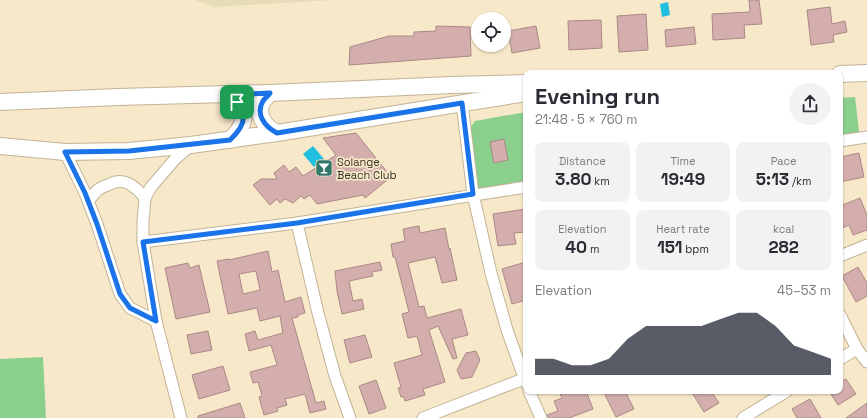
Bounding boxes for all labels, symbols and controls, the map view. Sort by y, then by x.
map controls [471,12,511,52]
button: locate [471,12,511,52]
text: Evening run [535,82,660,110]
button: share [789,83,831,125]
pin [220,85,254,119]
icon: arrive [226,91,248,113]
text: 21:48 · 5 × 760 m [535,111,637,128]
text: Distance [559,154,606,168]
text: Time [670,154,696,168]
text: Pace [771,154,797,168]
place label: Solange Beach Club [337,155,397,182]
bar icon: Solange Beach Club [314,158,334,178]
text: 3.80 [555,168,592,190]
text: 19:49 [661,168,705,190]
text: 5:13 [756,168,789,190]
text: km [592,174,610,188]
text: /km [789,174,811,188]
text: Elevation [558,222,606,236]
text: Heart rate [656,222,710,236]
text: kcal [773,222,794,236]
text: 40 [565,236,587,258]
text: 151 [657,236,682,258]
text: 282 [768,236,799,258]
text: m [587,242,599,256]
text: bpm [682,242,709,256]
text: Elevation [535,282,592,299]
text: 45–53 m [777,282,831,299]

